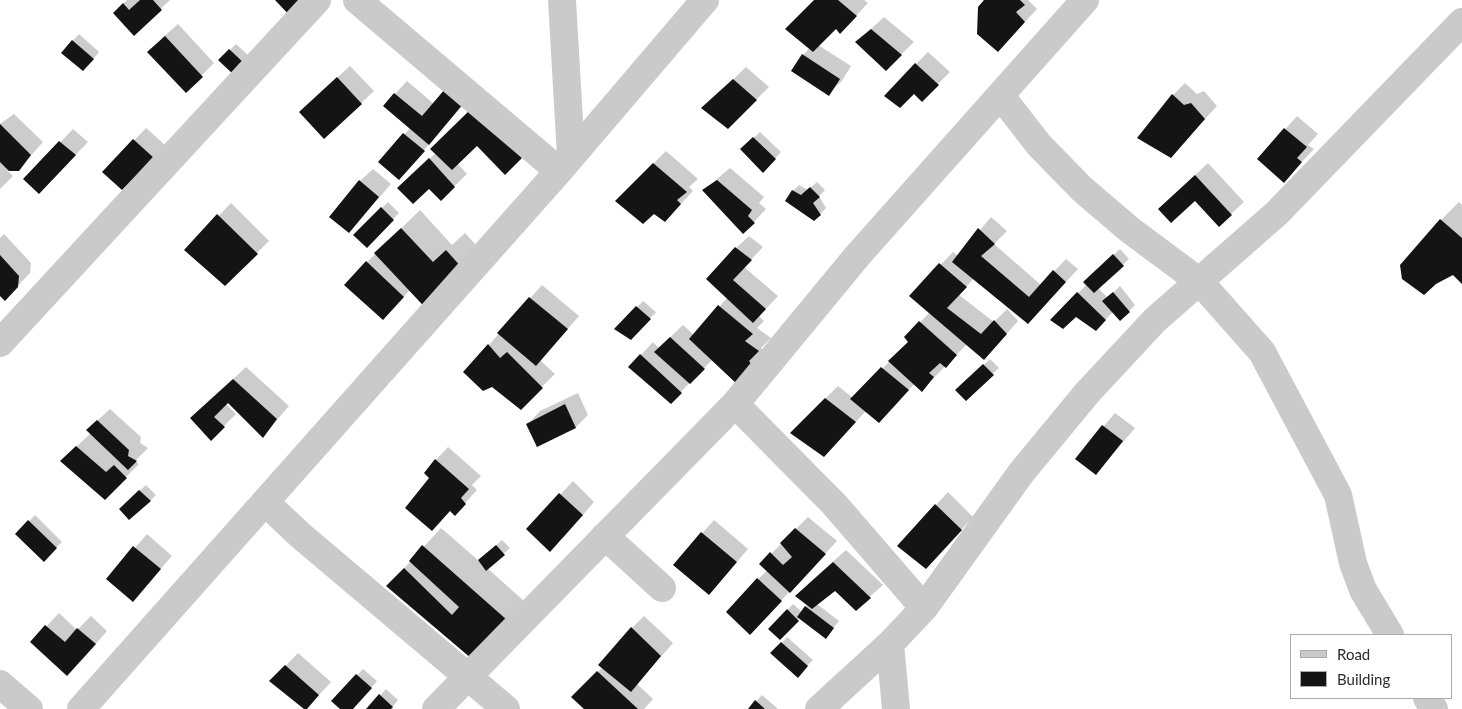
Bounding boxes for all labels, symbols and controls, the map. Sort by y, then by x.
legend [1290,634,1452,699]
text: Road [1337,645,1370,663]
text: Building [1337,670,1390,688]

